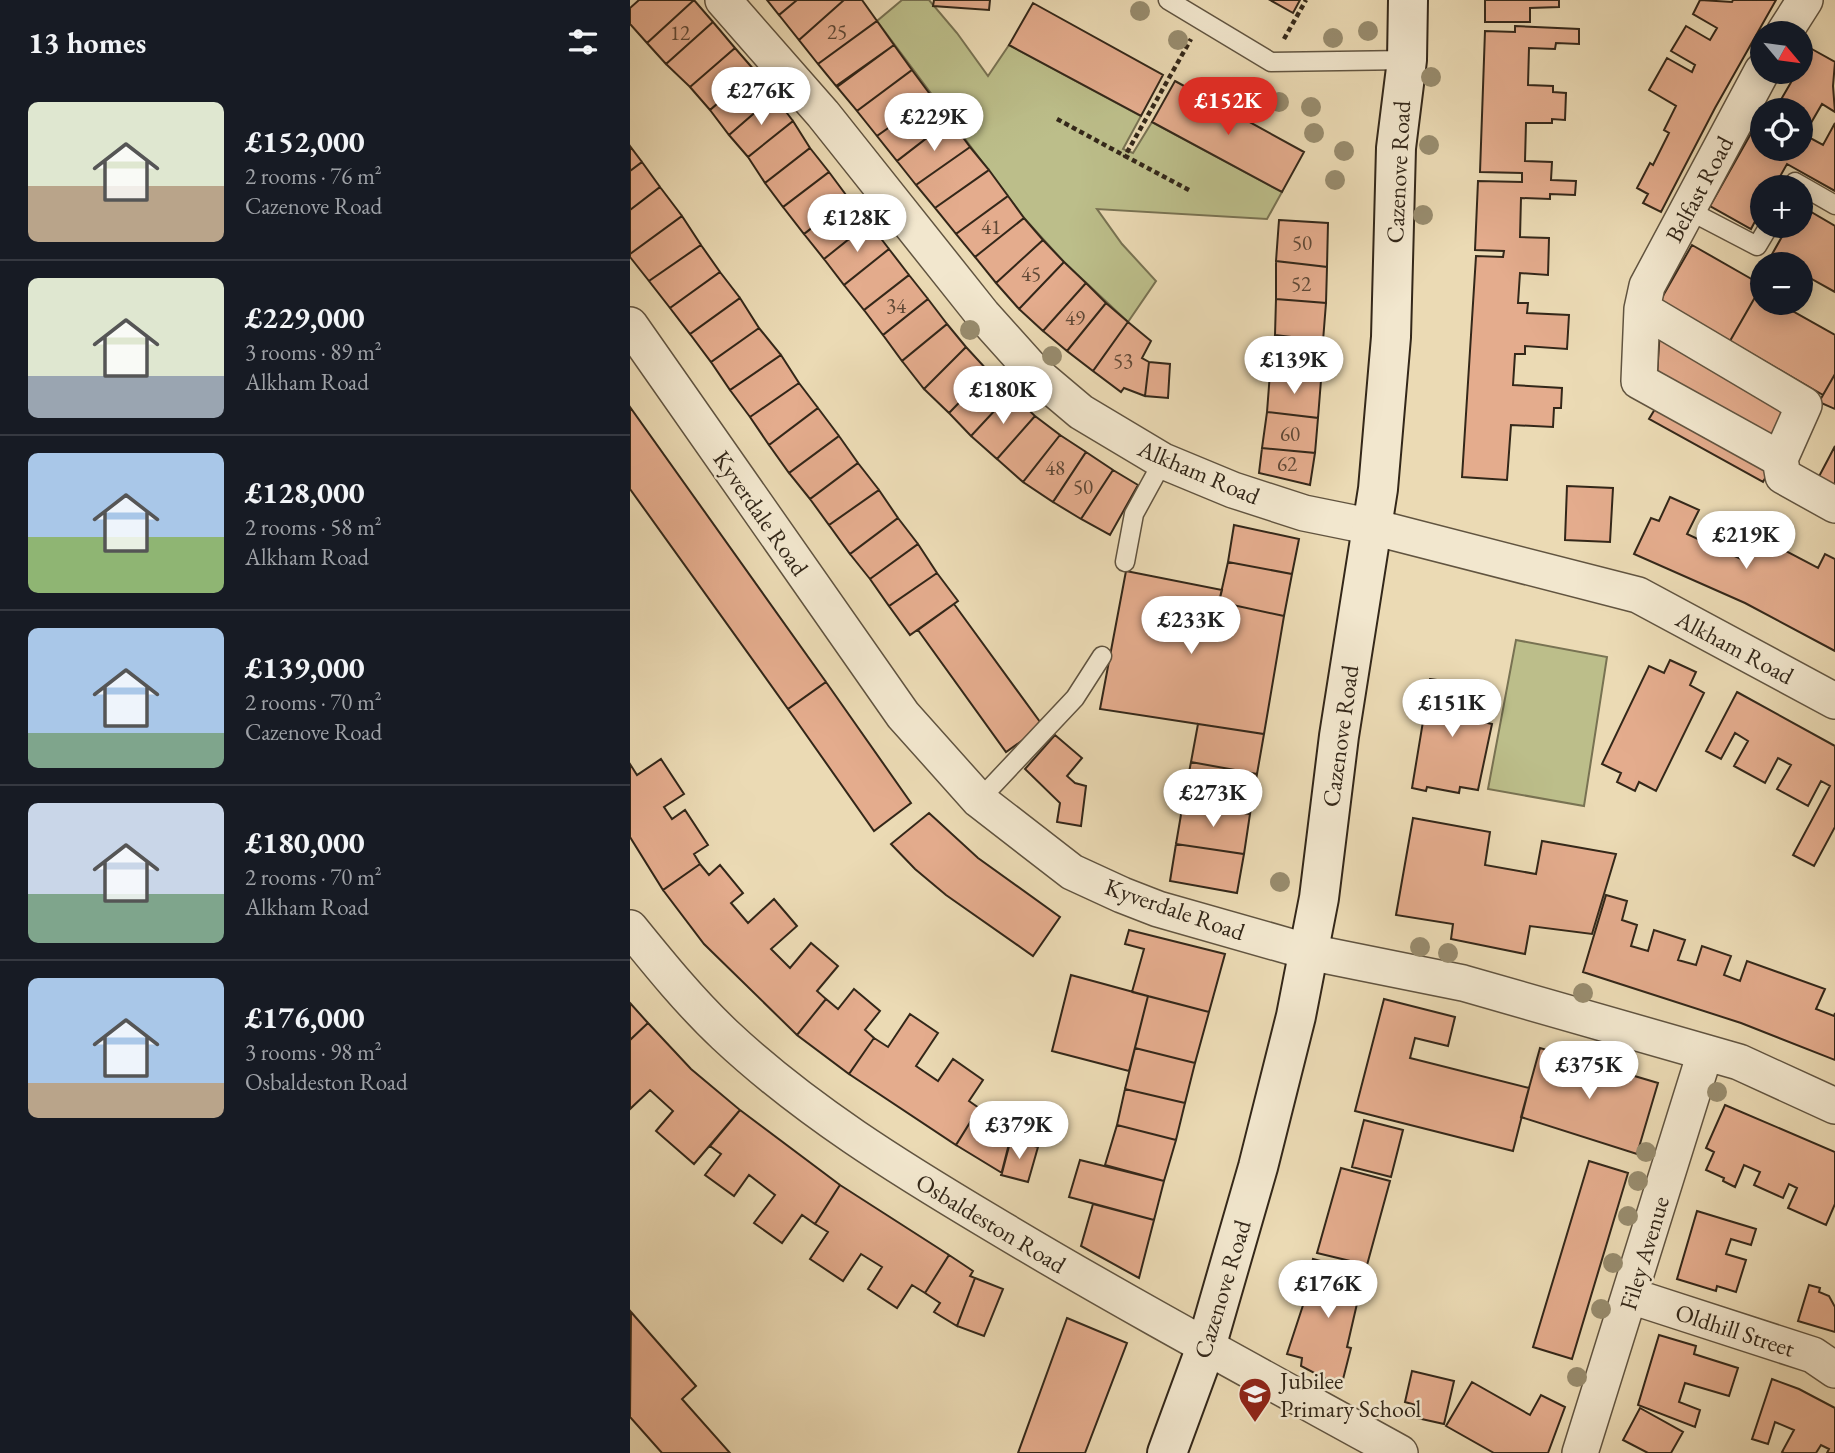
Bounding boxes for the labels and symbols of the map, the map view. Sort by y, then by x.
house number: 25 [827,18,847,45]
house number: 12 [670,19,690,46]
north arrow [1750,21,1813,84]
pin: £276K [712,68,810,127]
pin: £152K [1179,78,1277,137]
pin: £229K [885,94,983,153]
street label: Cazenove Road [1379,99,1417,244]
street label: Belfast Road [1658,130,1740,248]
pin: £128K [808,194,906,254]
house number: 41 [981,213,1001,240]
house number: 50 [1292,229,1312,256]
house number: 45 [1021,260,1041,287]
house number: 52 [1291,270,1311,297]
house number: 34 [886,292,907,319]
house number: 49 [1065,304,1085,331]
pin: £139K [1245,336,1343,396]
house number: 53 [1113,347,1133,374]
pin: £180K [954,366,1052,426]
house number: 60 [1280,420,1300,447]
street label: Alkham Road [1133,432,1265,512]
street label: Kyverdale Road [706,444,816,582]
house number: 62 [1277,450,1297,477]
house number: 48 [1045,454,1065,481]
house number: 50 [1073,473,1093,500]
pin: £219K [1697,512,1795,571]
pin: £233K [1142,596,1240,656]
street label: Alkham Road [1670,603,1800,691]
street label: Cazenove Road [1315,662,1365,809]
pin: £151K [1403,680,1501,739]
pin: £273K [1164,770,1262,829]
street label: Kyverdale Road [1101,871,1250,948]
pin: £375K [1540,1042,1638,1101]
pin: £379K [970,1102,1068,1161]
street label: Osbaldeston Road [910,1166,1072,1280]
street label: Filey Avenue [1612,1192,1676,1314]
street label: Cazenove Road [1186,1215,1258,1362]
pin: £176K [1279,1260,1377,1320]
street label: Oldhill Street [1671,1296,1799,1364]
place label: Jubilee Primary School [1278,1365,1421,1424]
school or university icon: Jubilee Primary School [1236,1375,1274,1424]

